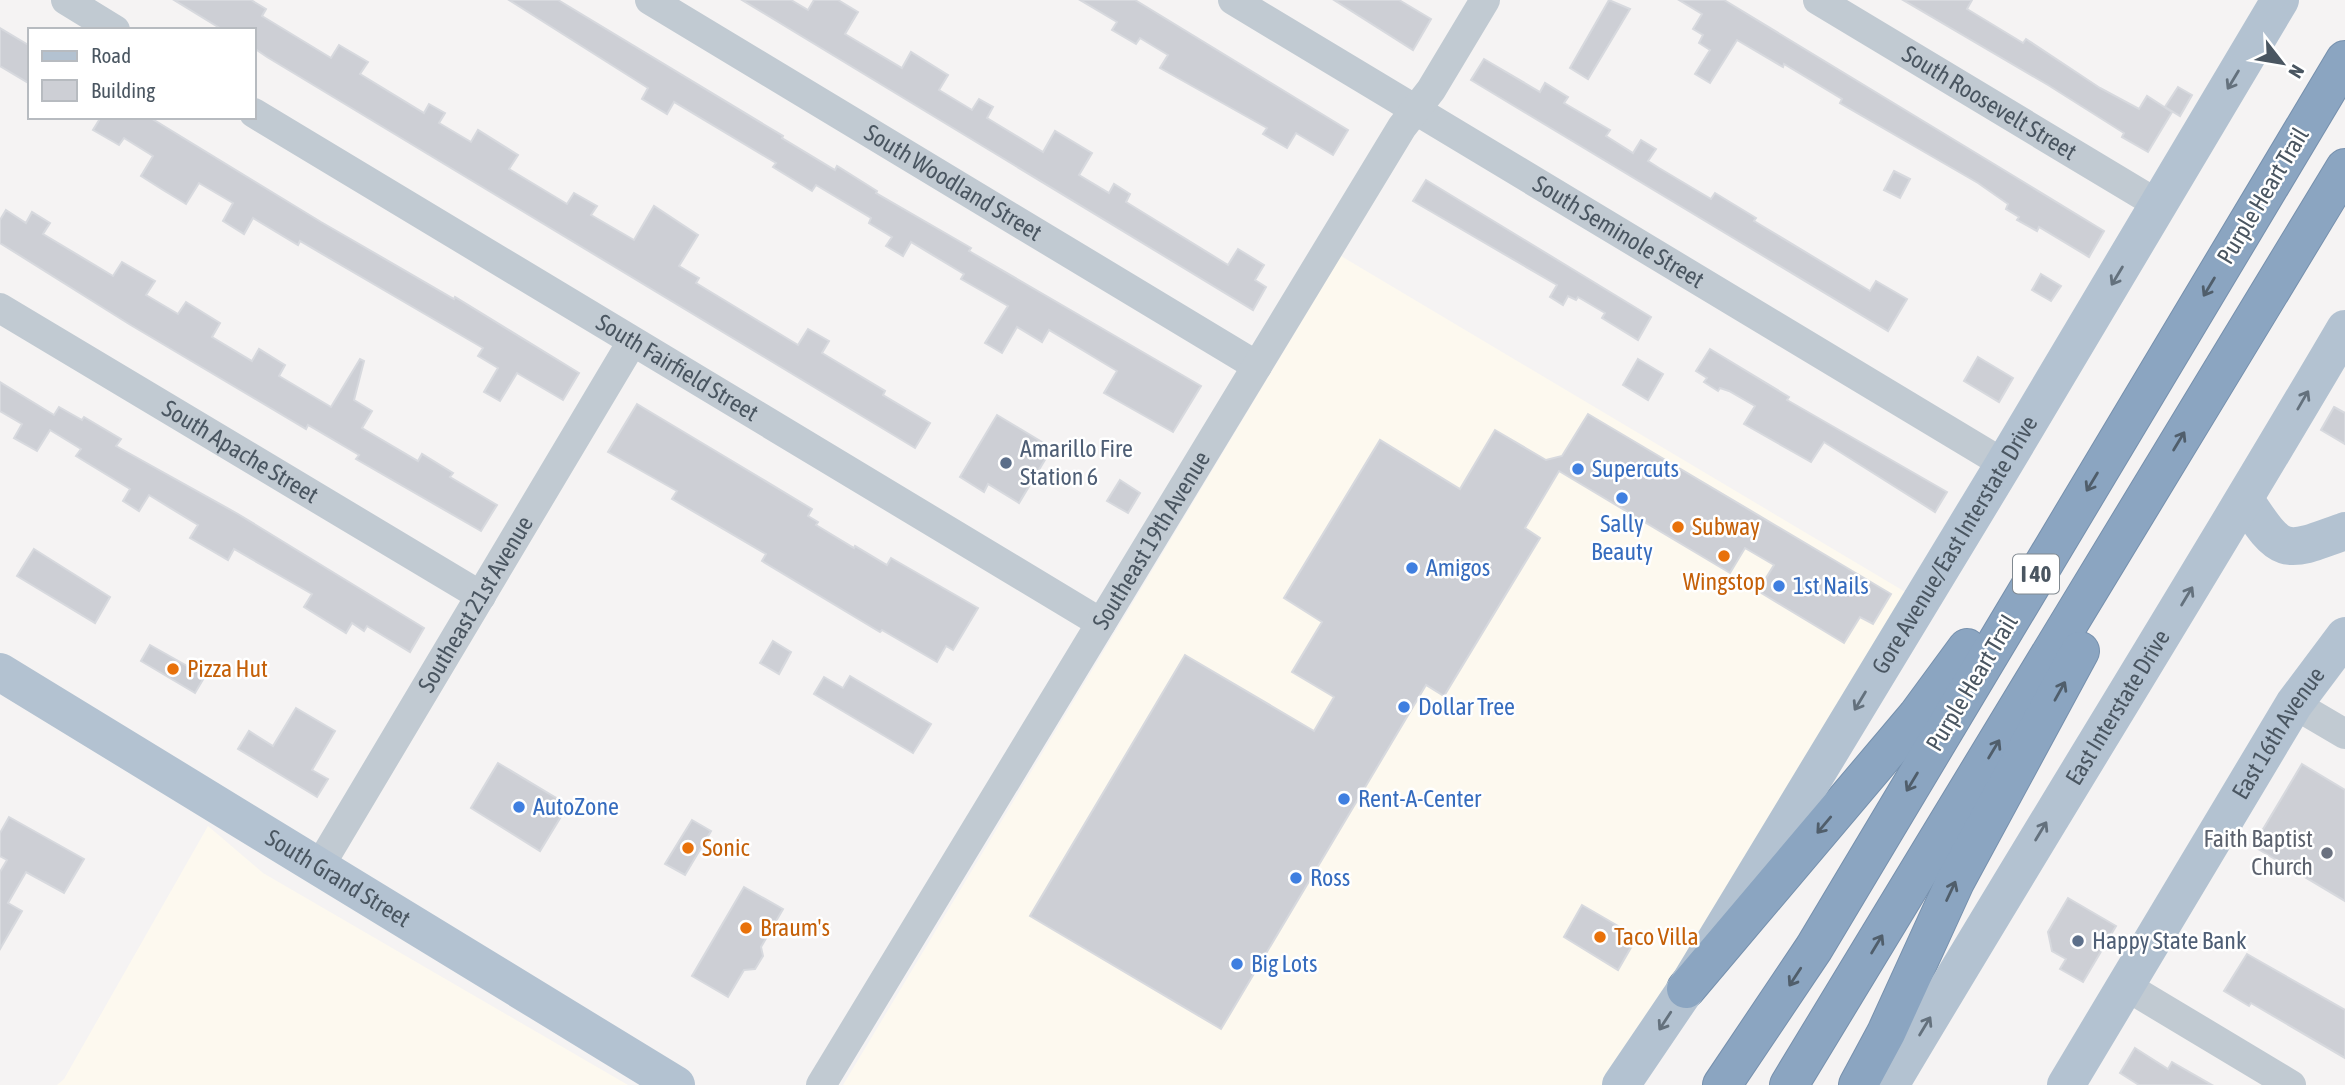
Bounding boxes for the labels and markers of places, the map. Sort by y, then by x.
place label: Amarillo Fire Station 6 [1020,435,1133,490]
marker: Amarillo Fire Station 6 [998,455,1014,471]
place label: Supercuts [1592,455,1679,482]
marker: Supercuts [1570,461,1586,477]
marker: Sally Beauty [1614,490,1630,506]
place label: Sally Beauty [1591,510,1653,565]
place label: Subway [1692,513,1760,540]
marker: Subway [1670,519,1686,535]
marker: Wingstop [1716,548,1732,564]
place label: Amigos [1426,554,1490,581]
marker: Amigos [1404,560,1420,576]
place label: Wingstop [1683,568,1765,595]
place label: 1st Nails [1793,572,1869,599]
marker: 1st Nails [1771,578,1787,594]
place label: Pizza Hut [187,655,268,682]
marker: Pizza Hut [165,661,181,677]
place label: Dollar Tree [1418,693,1515,720]
marker: Dollar Tree [1396,699,1412,715]
place label: Rent-A-Center [1358,785,1482,812]
marker: Rent-A-Center [1336,791,1352,807]
place label: AutoZone [533,793,619,820]
marker: AutoZone [511,799,527,815]
place label: Faith Baptist Church [2204,825,2313,880]
place label: Sonic [702,834,750,861]
marker: Sonic [680,840,696,856]
marker: Faith Baptist Church [2319,845,2335,861]
place label: Ross [1310,864,1350,891]
marker: Ross [1288,870,1304,886]
place label: Braum's [760,914,830,941]
marker: Braum's [738,920,754,936]
place label: Taco Villa [1614,923,1699,950]
place label: Happy State Bank [2092,927,2247,954]
marker: Taco Villa [1592,929,1608,945]
marker: Happy State Bank [2070,933,2086,949]
place label: Big Lots [1251,950,1317,977]
marker: Big Lots [1229,956,1245,972]

